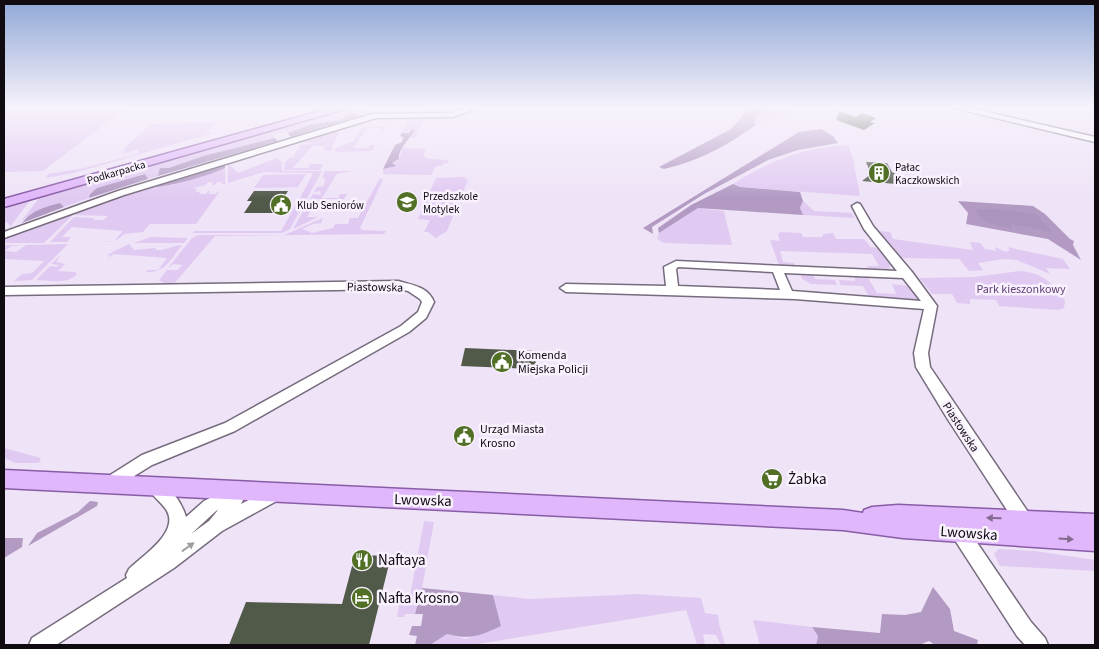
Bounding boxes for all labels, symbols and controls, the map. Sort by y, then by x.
street label: Podkarpacka [85,157,147,188]
place label: Pałac Kaczkowskich [895,160,959,188]
building icon: Pałac Kaczkowskich [867,161,891,185]
place label: Przedszkole Motylek [423,189,478,217]
school or university icon: Przedszkole Motylek [395,190,419,214]
public building icon: Klub Seniorów [269,193,293,217]
place label: Klub Seniorów [297,198,364,213]
street label: Piastowska [347,279,403,296]
park label: Park kieszonkowy [976,281,1066,298]
place label: Komenda Miejska Policji [518,347,588,378]
public building icon: Komenda Miejska Policji [490,350,514,374]
street label: Piastowska [938,399,983,456]
place label: Urząd Miasta Krosno [480,421,544,452]
public building icon: Urząd Miasta Krosno [452,424,476,448]
supermarket icon: Żabka [760,467,784,491]
place label: Żabka [788,469,827,490]
street label: Lwowska [394,489,452,512]
one-way arrow [986,514,1002,522]
street label: Lwowska [940,521,998,546]
one-way arrow [1058,535,1074,543]
one-way arrow [181,542,195,552]
restaurant icon: Naftaya [350,548,374,572]
place label: Naftaya [378,550,426,571]
hotel icon: Nafta Krosno [350,586,374,610]
place label: Nafta Krosno [378,588,459,609]

